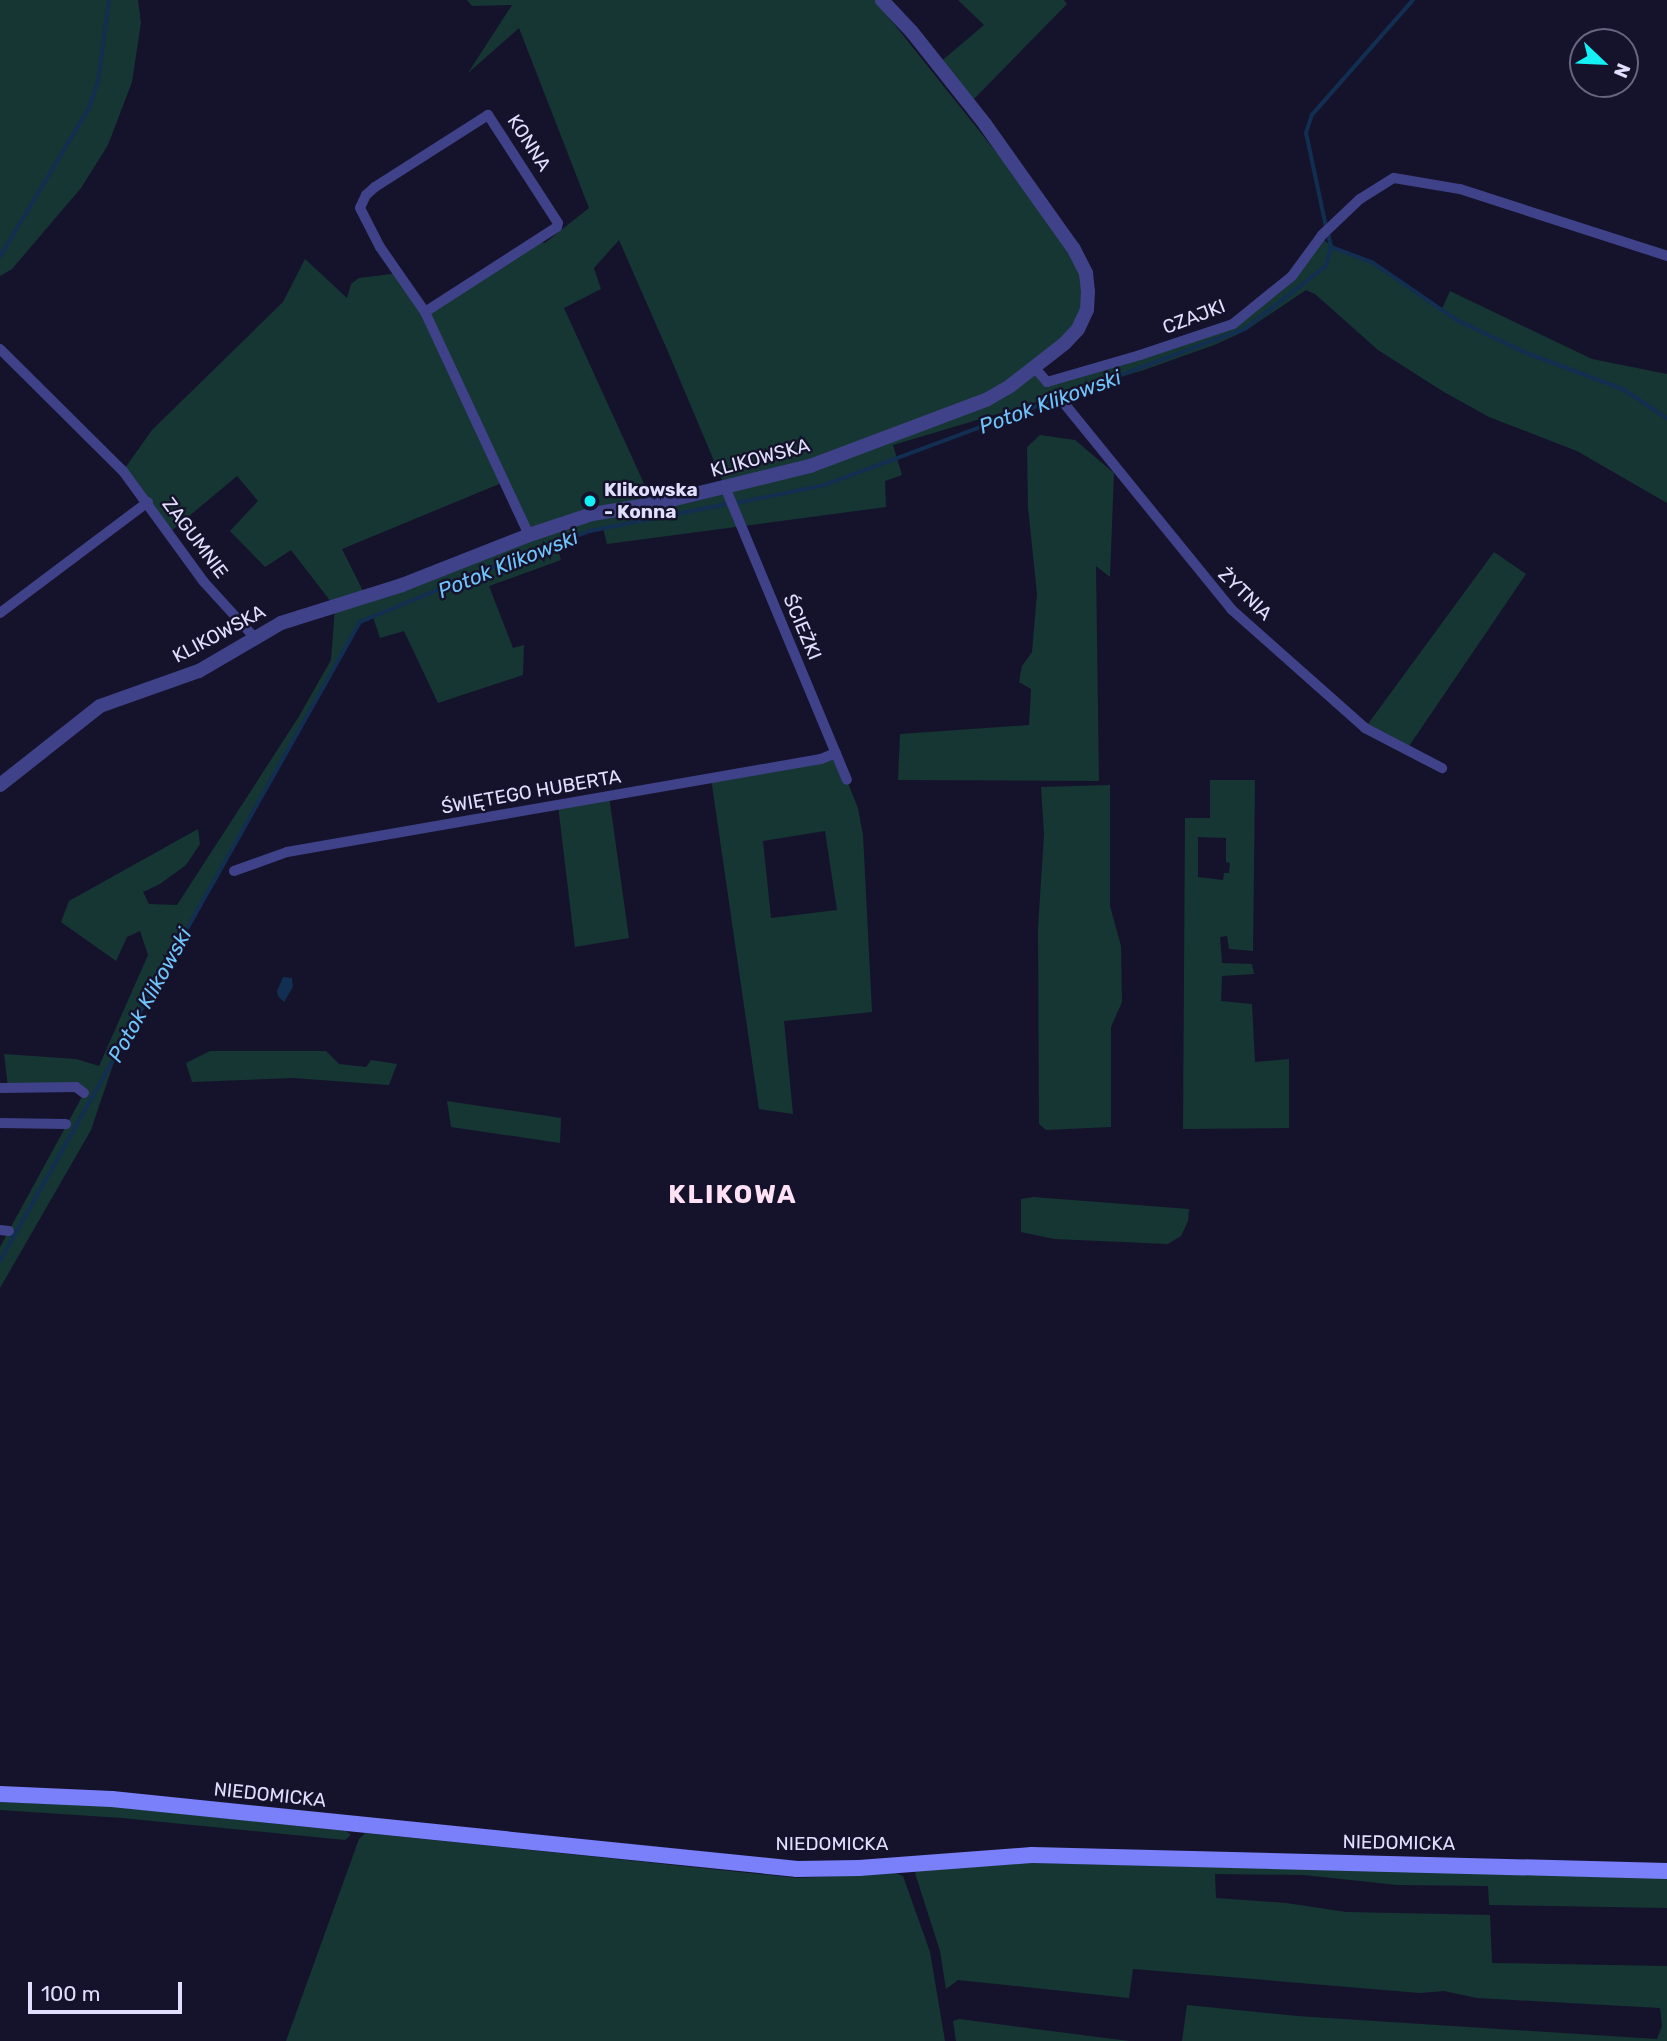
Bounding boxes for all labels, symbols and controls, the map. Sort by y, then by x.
north arrow [1569,28,1639,98]
text: N [1609,60,1635,81]
street label: KONNA [502,110,556,176]
street label: CZAJKI [1159,295,1229,339]
water label: Potok Klikowski [975,365,1125,439]
street label: KLIKOWSKA [708,434,812,482]
place label: Klikowska - Konna [604,479,698,523]
street label: ZAGUMNIE [157,493,233,583]
marker: Klikowska - Konna [582,493,598,509]
water label: Potok Klikowski [434,524,582,604]
street label: ŻYTNIA [1213,563,1277,625]
street label: ŚCIEŻKI [778,591,826,663]
street label: KLIKOWSKA [169,600,269,668]
street label: ŚWIĘTEGO HUBERTA [439,765,623,819]
water label: Potok Klikowski [103,923,197,1067]
district label: KLIKOWA [669,1179,797,1211]
street label: NIEDOMICKA [213,1778,327,1812]
street label: NIEDOMICKA [1342,1831,1456,1855]
street label: NIEDOMICKA [776,1833,888,1855]
scale bar [32,1968,186,2012]
text: 100 m [41,1981,100,2006]

